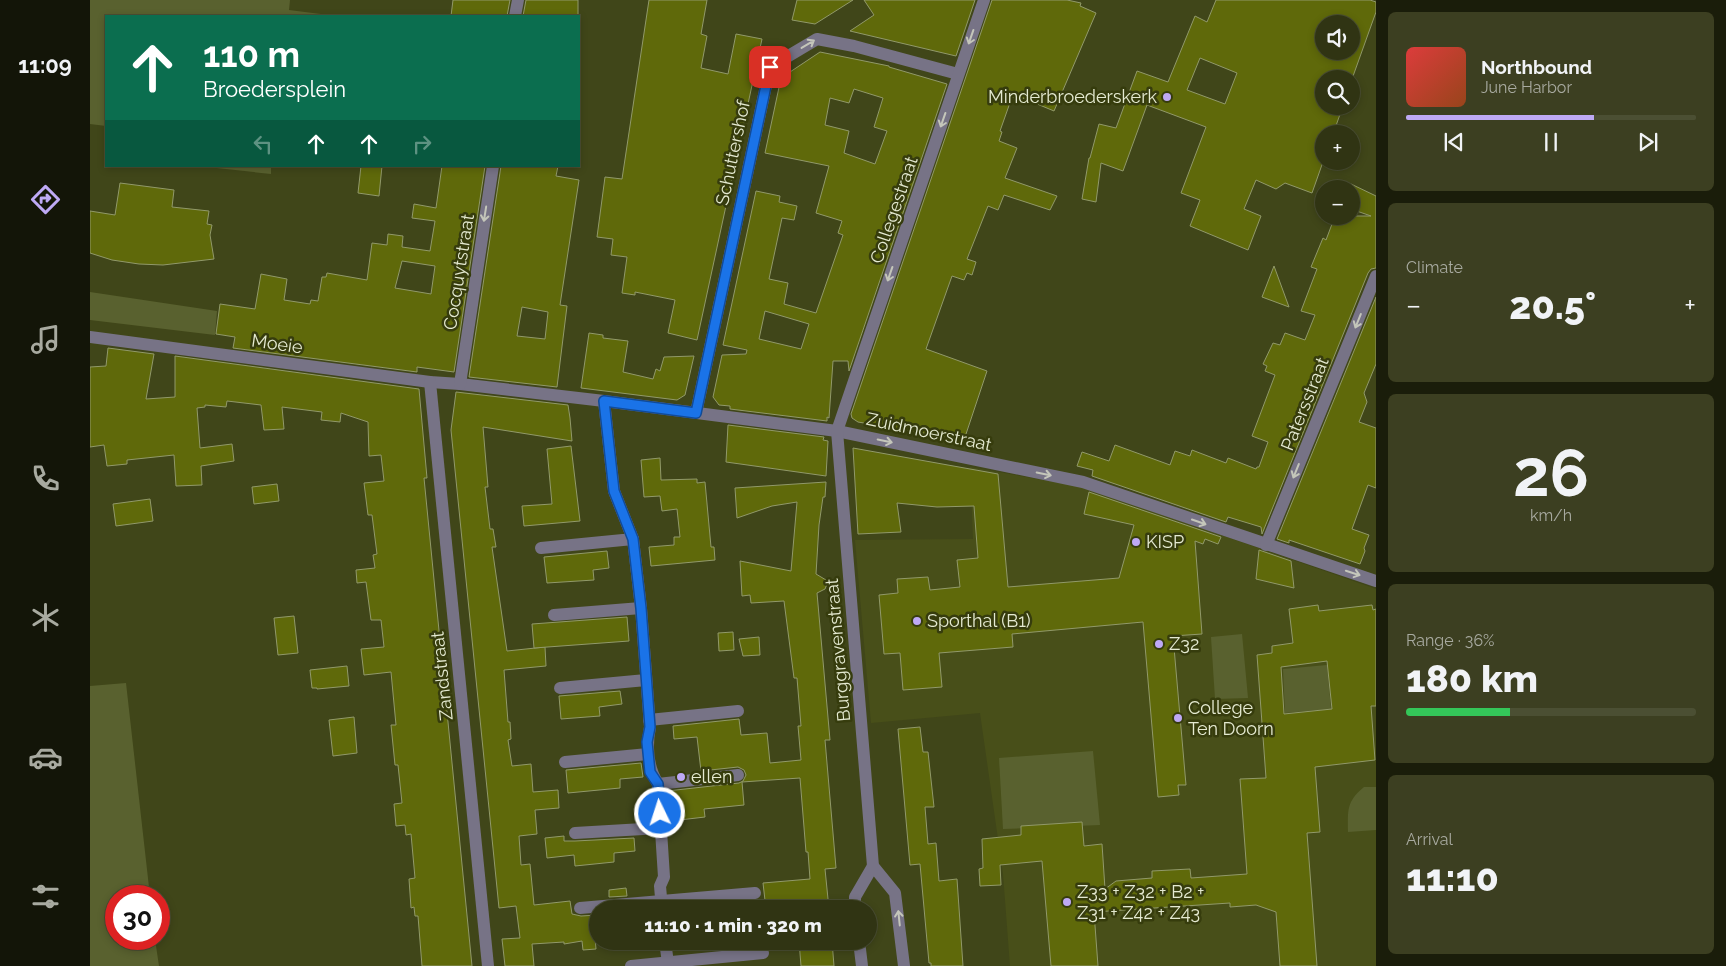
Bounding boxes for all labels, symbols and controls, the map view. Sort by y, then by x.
map controls [1315,15,1360,225]
button: sound [1315,15,1360,60]
one-way arrow [966,29,975,44]
text: 110 m [203,34,300,75]
icon: ahead [120,35,185,100]
one-way arrow [800,39,814,49]
pin [749,46,791,88]
text: 11:09 [18,52,72,78]
icon: arrive [756,53,784,81]
text: Northbound [1481,56,1592,78]
button: search [1315,70,1360,115]
text: Broedersplein [203,76,346,102]
text: June Harbor [1481,78,1572,97]
place label: Minderbroederskerk [988,86,1157,107]
marker: Minderbroederskerk [1161,91,1173,103]
street label: Schuttershof [711,98,754,207]
one-way arrow [938,112,947,127]
button: + [1315,125,1360,170]
icon: previous [1440,128,1468,156]
icon: pause [1537,128,1565,156]
icon: next [1634,128,1662,156]
icon: left [249,130,277,158]
icon: ahead [302,130,330,158]
icon: ahead [355,130,383,158]
icon: right [408,130,436,158]
street label: Collegestraat [865,154,922,266]
button: − [1315,180,1360,225]
icon: directions [28,182,63,217]
one-way arrow [480,206,490,222]
street label: Cocquytstraat [439,212,478,331]
text: Climate [1406,258,1463,277]
one-way arrow [885,266,895,282]
text: 20.5° [1509,283,1596,328]
text: − [1406,289,1421,322]
text: + [1684,289,1696,322]
one-way arrow [1352,313,1362,328]
icon: music [28,322,63,357]
street label: Moeie [250,330,304,358]
street label: Patersstraat [1276,354,1333,454]
street label: Zuidmoerstraat [865,408,994,455]
text: 26 [1513,435,1589,511]
one-way arrow [876,437,892,446]
icon: phone [28,461,63,496]
one-way arrow [1291,463,1301,478]
one-way arrow [1035,470,1051,479]
text: km/h [1530,506,1572,525]
one-way arrow [1191,517,1207,527]
place label: KISP [1146,531,1184,552]
marker: KISP [1130,536,1142,548]
one-way arrow [1345,569,1361,579]
street label: Burggravenstraat [821,578,854,723]
icon: climate [28,600,63,635]
place label: Sporthal (B1) [927,610,1031,631]
marker: Sporthal (B1) [911,615,923,627]
street label: Zandstraat [426,630,457,722]
text: Range · 36% [1406,631,1494,650]
place label: Z32 [1169,633,1199,654]
marker: Z32 [1153,638,1165,650]
text: 180 km [1406,656,1538,701]
place label: College Ten Doorn [1188,697,1274,739]
marker: College Ten Doorn [1172,712,1184,724]
icon: car [28,740,63,775]
place label: ellen [691,766,732,787]
marker: ellen [675,771,687,783]
position arrow [633,786,685,838]
text: Arrival [1406,830,1453,849]
text: 11:10 [1406,855,1499,900]
icon: filters [28,879,63,914]
place label: Z33 + Z32 + B2 + Z31 + Z42 + Z43 [1077,881,1205,923]
speed limit sign: 30 [105,885,170,950]
marker: Z33 + Z32 + B2 + Z31 + Z42 + Z43 [1061,896,1073,908]
one-way arrow [894,910,903,926]
text: 11:10 · 1 min · 320 m [644,914,822,936]

